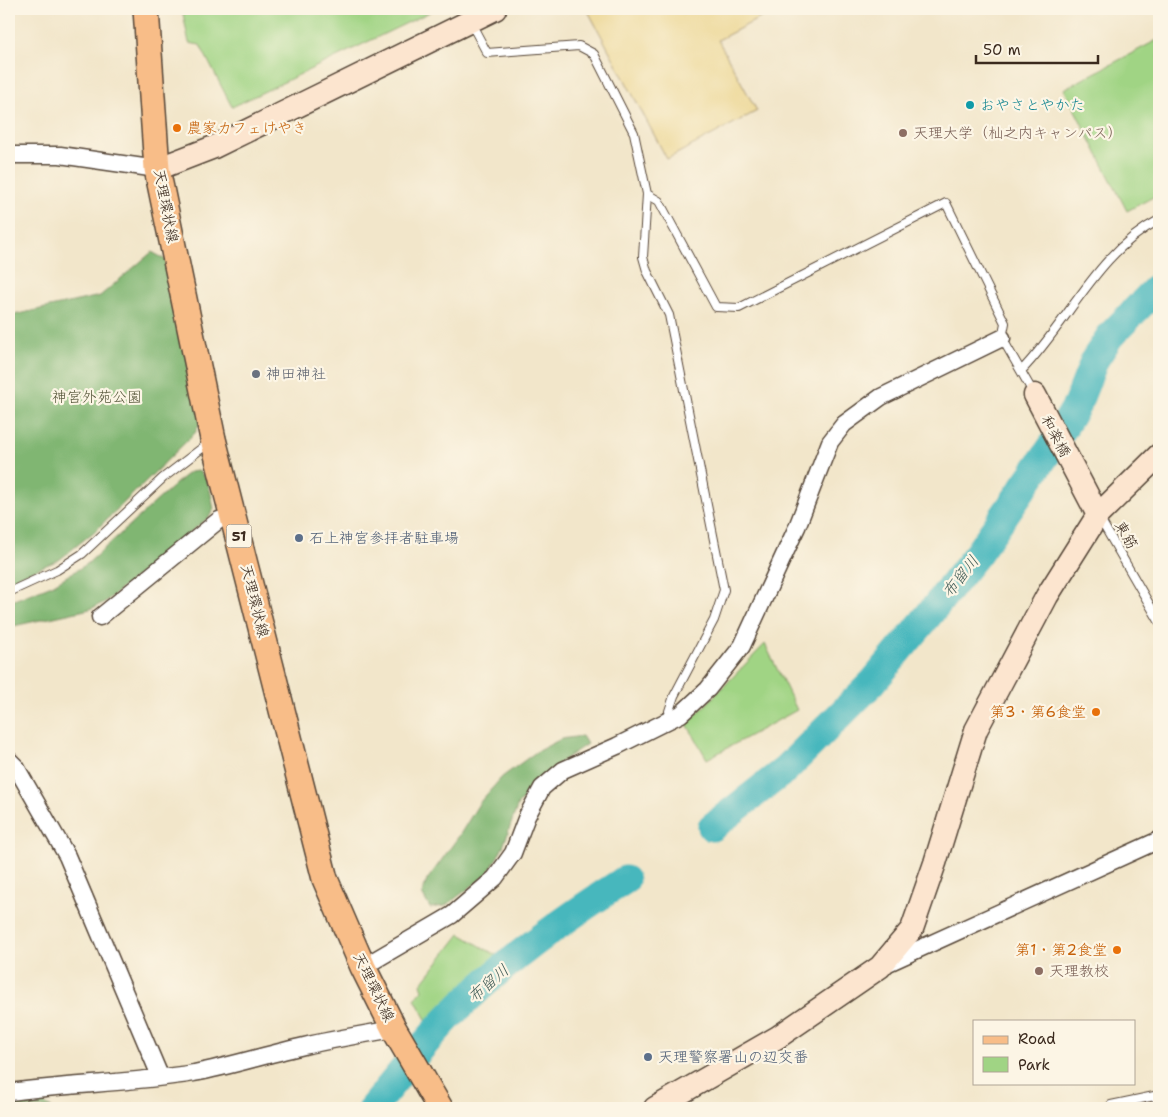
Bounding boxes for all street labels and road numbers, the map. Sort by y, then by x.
street label: 天理環状線 [149,167,183,245]
street label: 和楽橋 [1037,411,1075,461]
street label: 東筋 [1110,517,1142,553]
road number: 51 [226,524,252,548]
street label: 天理環状線 [236,562,274,640]
street label: 天理環状線 [349,949,399,1025]

